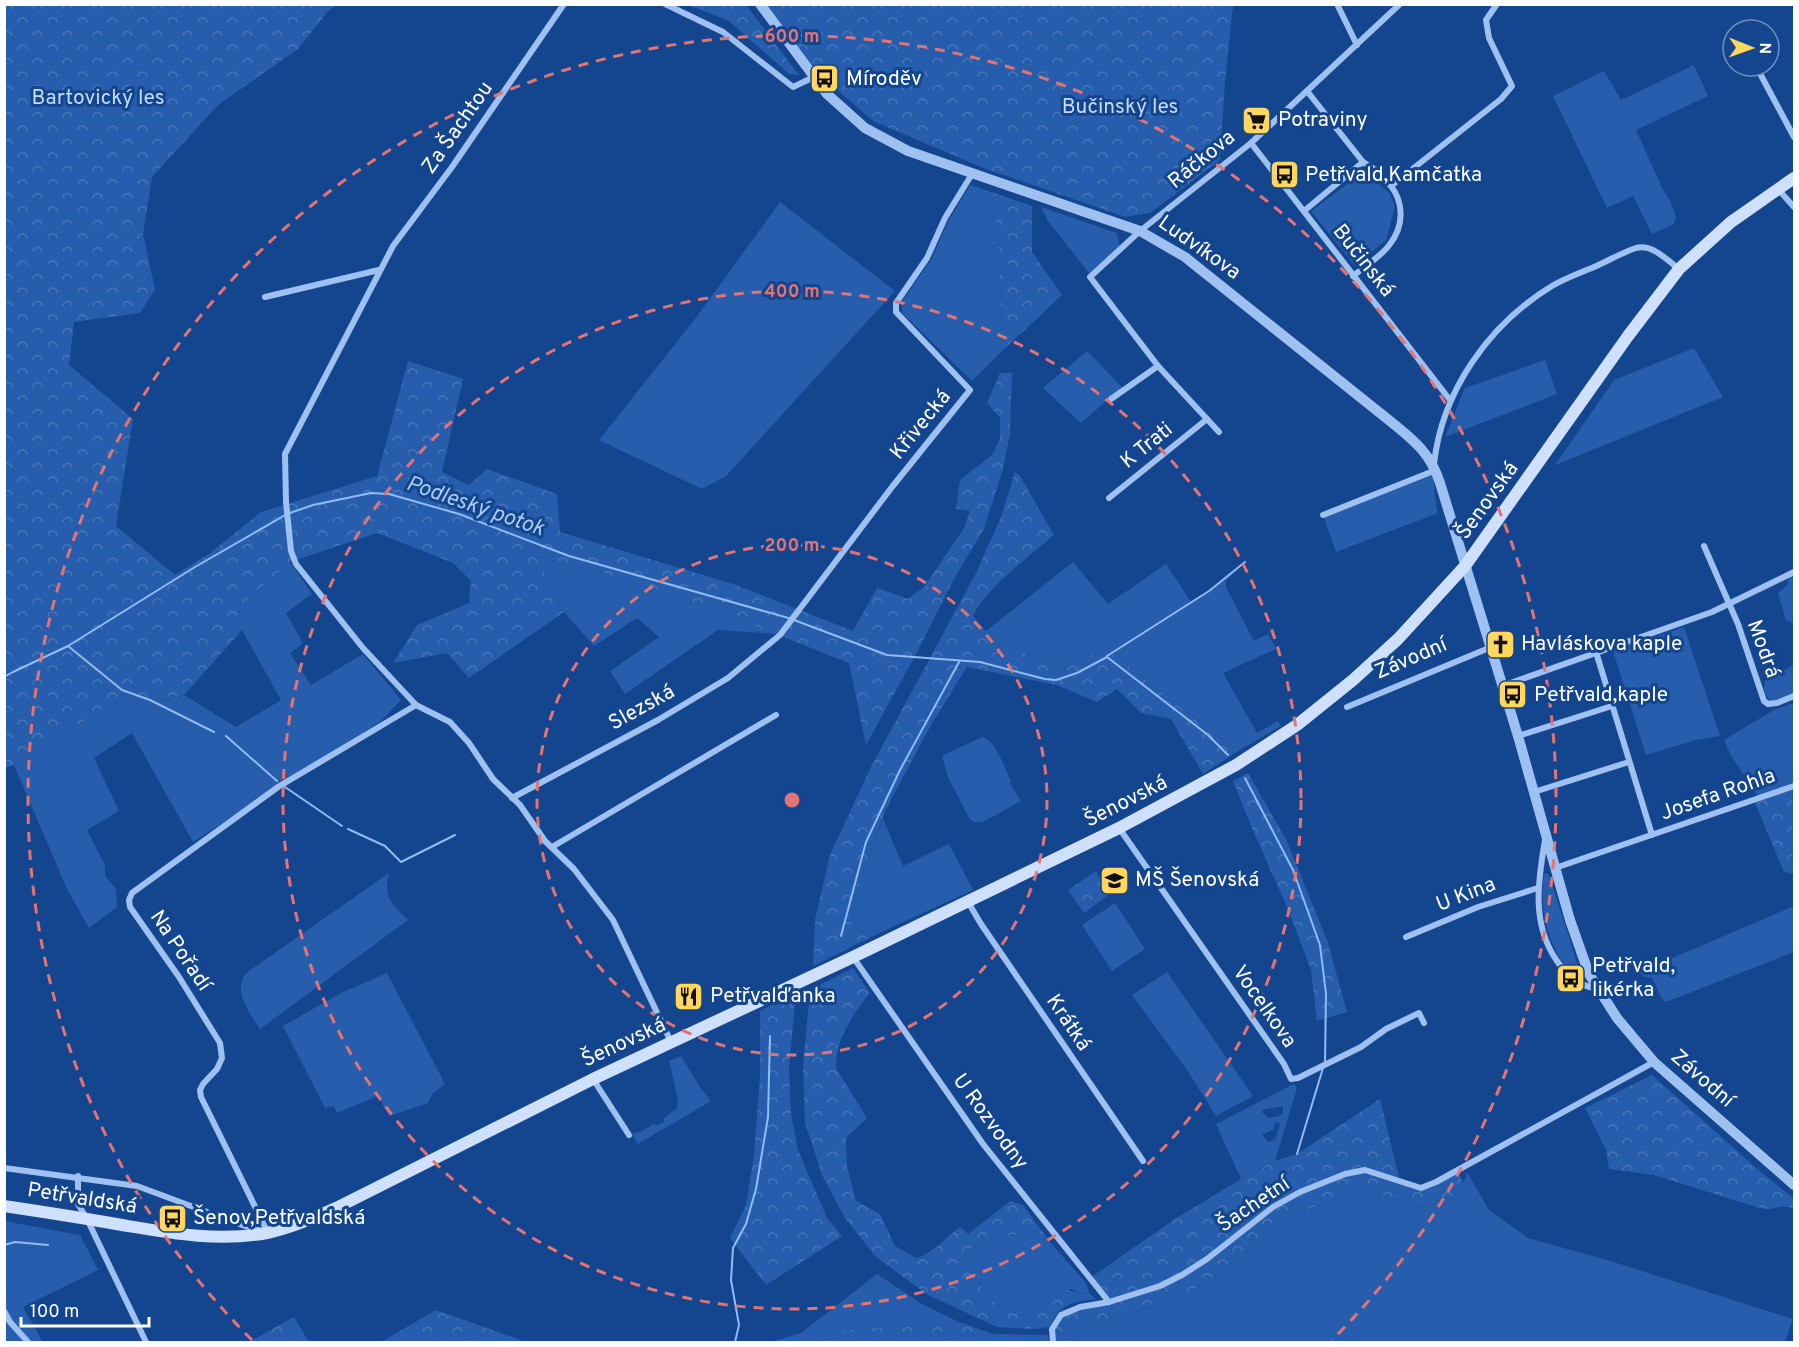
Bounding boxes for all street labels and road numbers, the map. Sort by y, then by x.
street label: Za Šachtou [415,76,500,180]
street label: Ráčkova [1163,125,1241,195]
street label: Ludvíkova [1152,210,1246,286]
street label: Bučinská [1326,219,1400,303]
street label: Křivecká [885,384,957,466]
street label: K Trati [1115,417,1179,475]
street label: Šenovská [1450,456,1525,545]
street label: Modrá [1740,616,1786,682]
street label: Závodní [1371,631,1453,686]
street label: Slezská [604,679,680,737]
street label: Josefa Rohla [1657,763,1779,827]
street label: Šenovská [1079,769,1172,834]
street label: U Kina [1432,871,1500,919]
street label: Na Pořadí [143,905,218,998]
street label: Vocelkova [1226,960,1302,1054]
street label: Krátká [1039,989,1097,1057]
street label: Šenovská [577,1011,670,1074]
street label: Závodní [1664,1044,1741,1115]
street label: U Rozvodny [946,1069,1034,1175]
street label: Šachetní [1212,1169,1297,1239]
street label: Petřvaldská [25,1177,139,1221]

